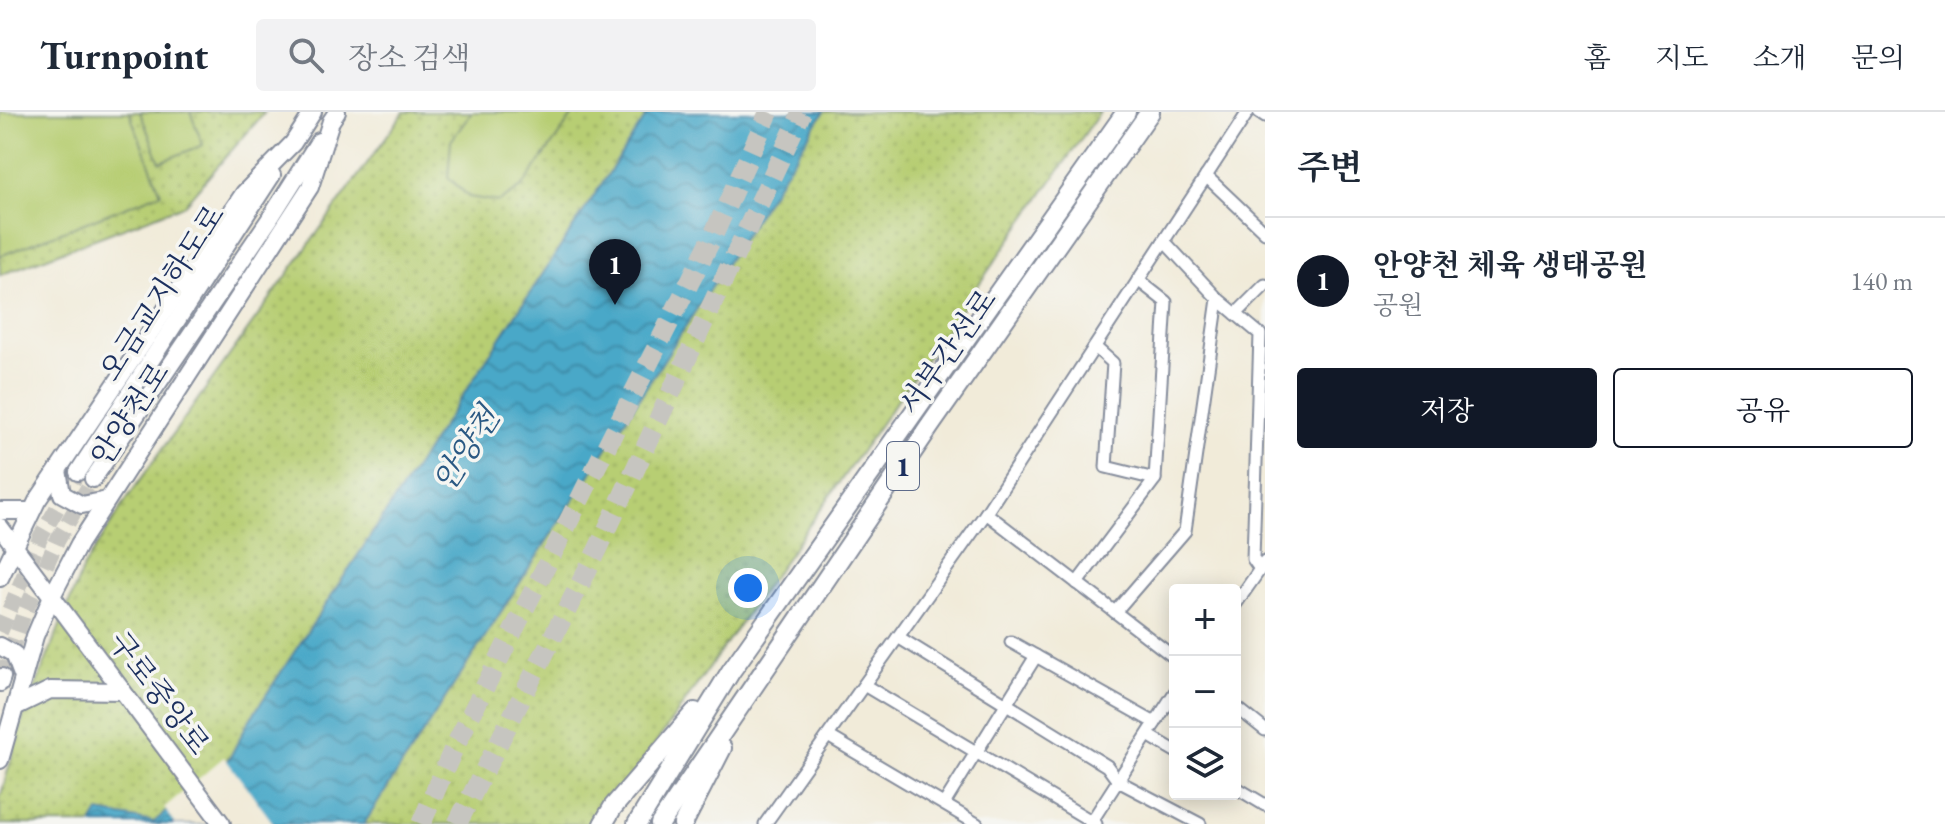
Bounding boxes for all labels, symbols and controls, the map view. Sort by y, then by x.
search box [256,19,816,91]
text: Turnpoint [40,31,208,80]
icon: search [284,33,328,77]
text: 장소 검색 [348,38,470,77]
text: 홈 [1584,39,1611,75]
text: 지도 [1655,39,1709,75]
text: 소개 [1753,39,1807,75]
text: 문의 [1851,39,1905,75]
text: 주변 [1297,145,1363,189]
street label: 오금교지하도로 [90,197,233,388]
pin: 1 [589,239,641,305]
text: 안양천 체육 생태공원 [1373,245,1648,284]
text: 1 [1316,264,1330,298]
text: 140 m [1850,264,1913,298]
street label: 서부간선로 [890,281,1005,422]
text: 공원 [1373,288,1423,322]
street label: 안양천로 [82,354,178,473]
button: 저장 [1297,368,1597,448]
button: 공유 [1613,368,1913,448]
water label: 안양천 [423,397,510,499]
road number: 1 [887,442,919,490]
your location [728,568,768,608]
map controls [1169,584,1241,800]
button: + [1169,584,1241,656]
street label: 구로중앙로 [100,623,219,762]
button: − [1169,656,1241,728]
button: layers [1169,728,1241,800]

